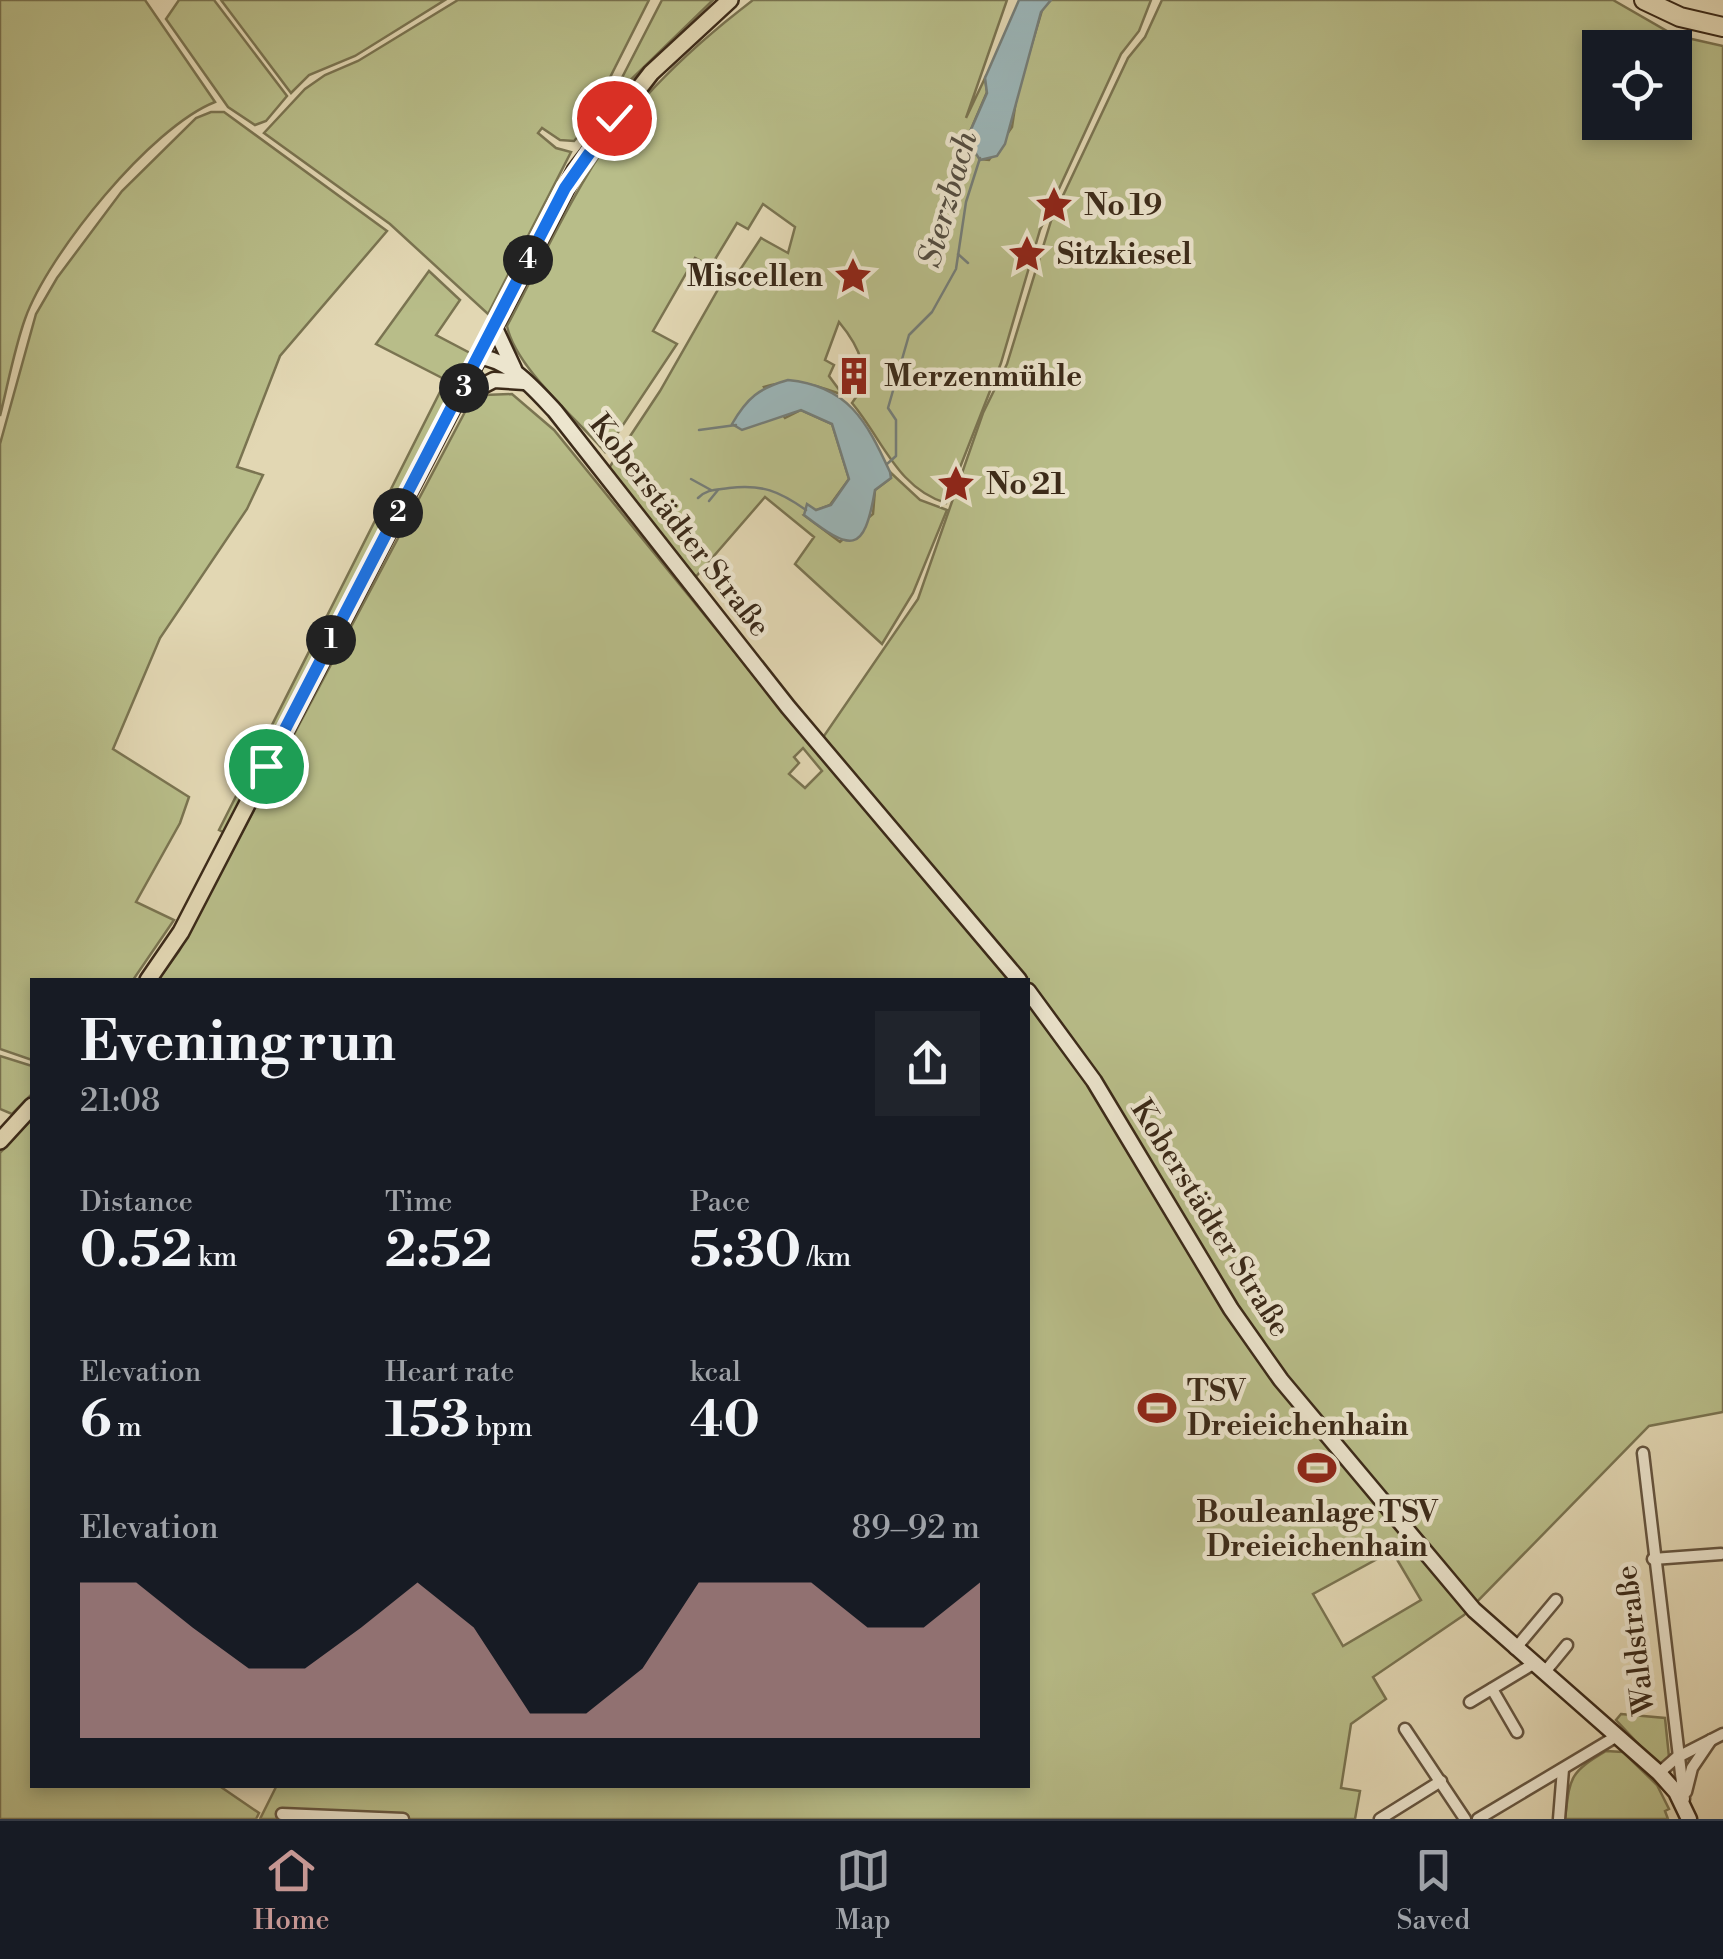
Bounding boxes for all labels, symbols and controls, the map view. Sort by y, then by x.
map controls [1582,30,1692,140]
button: locate [1582,30,1692,140]
pin [572,76,657,161]
icon: check [587,91,642,146]
water label: Sterzbach [910,127,986,272]
place icon: No 19 [1033,184,1075,226]
place label: No 19 [1084,187,1162,225]
place icon: Sitzkiesel [1006,233,1048,275]
pin: 4 [503,235,553,285]
place label: Sitzkiesel [1057,236,1192,274]
text: 4 [519,242,537,277]
place icon: Miscellen [832,255,874,297]
place label: Miscellen [687,258,824,296]
building icon: Merzenmühle [833,355,875,397]
place label: Merzenmühle [884,358,1082,396]
pin: 3 [439,363,489,413]
text: 3 [456,370,472,405]
street label: Koberstädter Straße [580,406,778,645]
place icon: No 21 [935,463,977,505]
place label: No 21 [986,466,1066,504]
pin: 2 [373,488,423,538]
text: 2 [389,495,407,530]
pin: 1 [306,615,356,665]
text: 1 [324,622,338,657]
pin [224,724,309,809]
icon: arrive [239,739,294,794]
text: Evening run [80,1009,396,1078]
button: share [875,1011,980,1116]
text: 21:08 [80,1081,160,1121]
street label: Koberstädter Straße [1122,1093,1299,1344]
text: Distance [80,1185,193,1220]
text: Time [385,1185,452,1220]
text: Pace [690,1185,750,1220]
text: 0.52 [80,1220,192,1282]
text: 2:52 [385,1220,492,1282]
text: 5:30 [690,1220,801,1282]
text: km [192,1240,237,1275]
text: /km [801,1240,851,1275]
text: Elevation [80,1355,201,1390]
text: Heart rate [385,1355,514,1390]
text: kcal [690,1355,741,1390]
place label: TSV Dreieichenhain [1187,1373,1409,1445]
sports icon: TSV Dreieichenhain [1136,1387,1178,1429]
text: 6 [80,1390,112,1452]
text: 153 [385,1390,470,1452]
text: 40 [690,1390,760,1452]
text: m [112,1410,142,1445]
text: bpm [470,1410,533,1445]
sports icon: Bouleanlage TSV Dreieichenhain [1296,1447,1338,1489]
place label: Bouleanlage TSV Dreieichenhain [1196,1494,1439,1566]
text: Elevation [80,1508,219,1548]
text: 89–92 m [852,1508,980,1548]
street label: Waldstraße [1608,1563,1664,1718]
tab: Home [253,1843,330,1938]
tab: Map [836,1843,891,1938]
tab: Saved [1397,1843,1470,1938]

